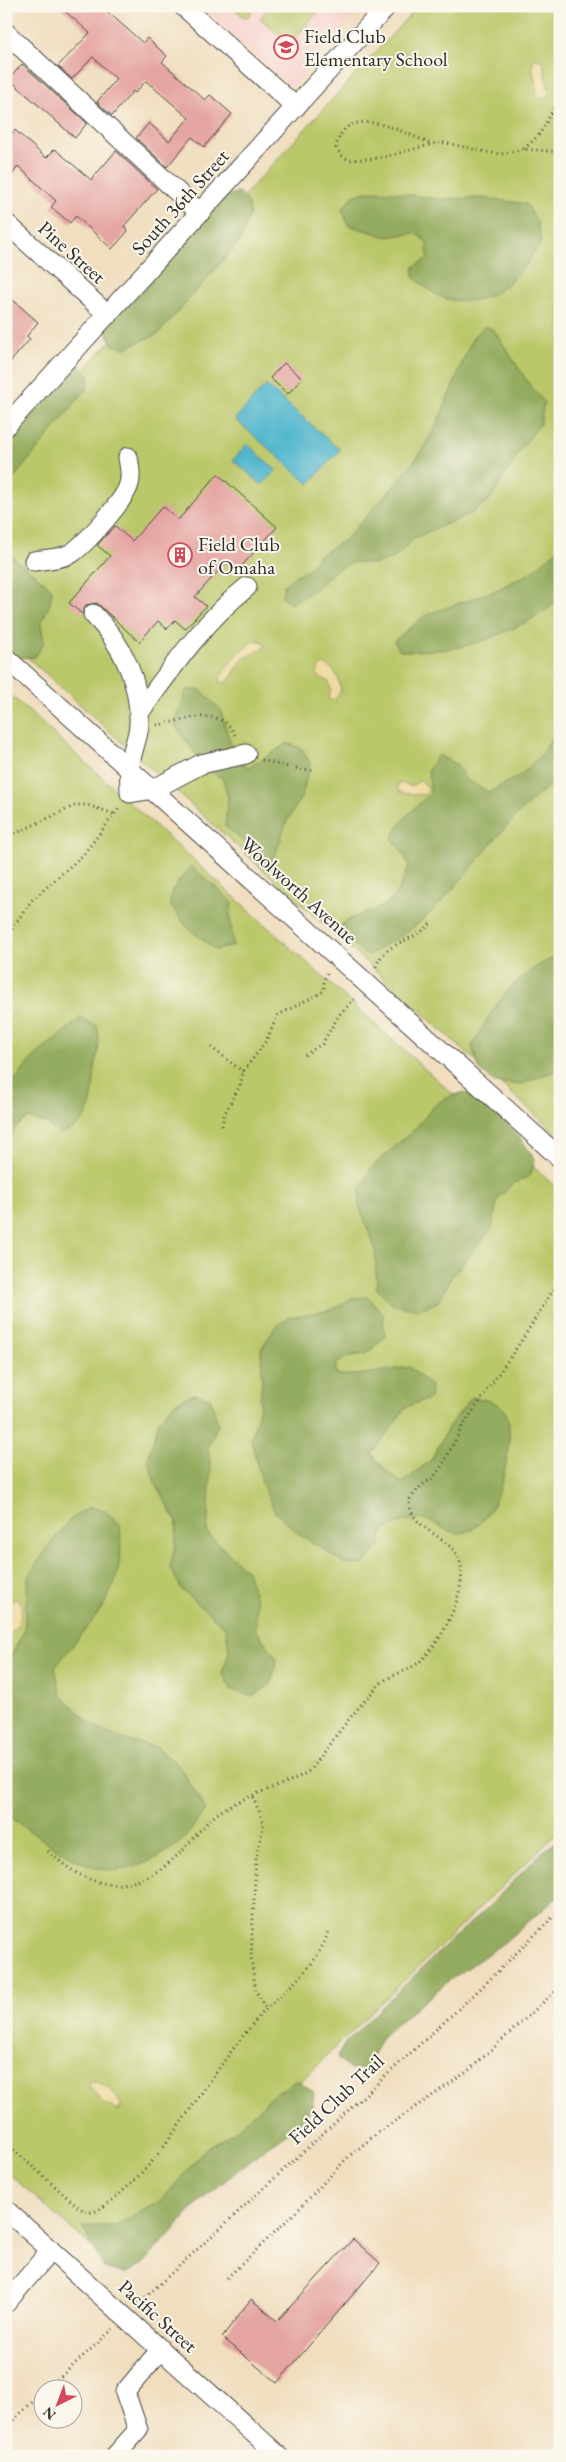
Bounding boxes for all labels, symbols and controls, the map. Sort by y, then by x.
place label: Field Club Elementary School [304,23,448,72]
school or university icon: Field Club Elementary School [273,34,299,60]
street label: South 36th Street [125,143,235,261]
street label: Pine Street [33,215,112,290]
place label: Field Club of Omaha [198,531,280,580]
building icon: Field Club of Omaha [167,542,193,568]
street label: Woolworth Avenue [235,831,363,949]
street label: Field Club Trail [283,2048,389,2150]
street label: Pacific Street [113,2274,203,2359]
north arrow [32,2380,82,2430]
text: N [39,2403,60,2424]

